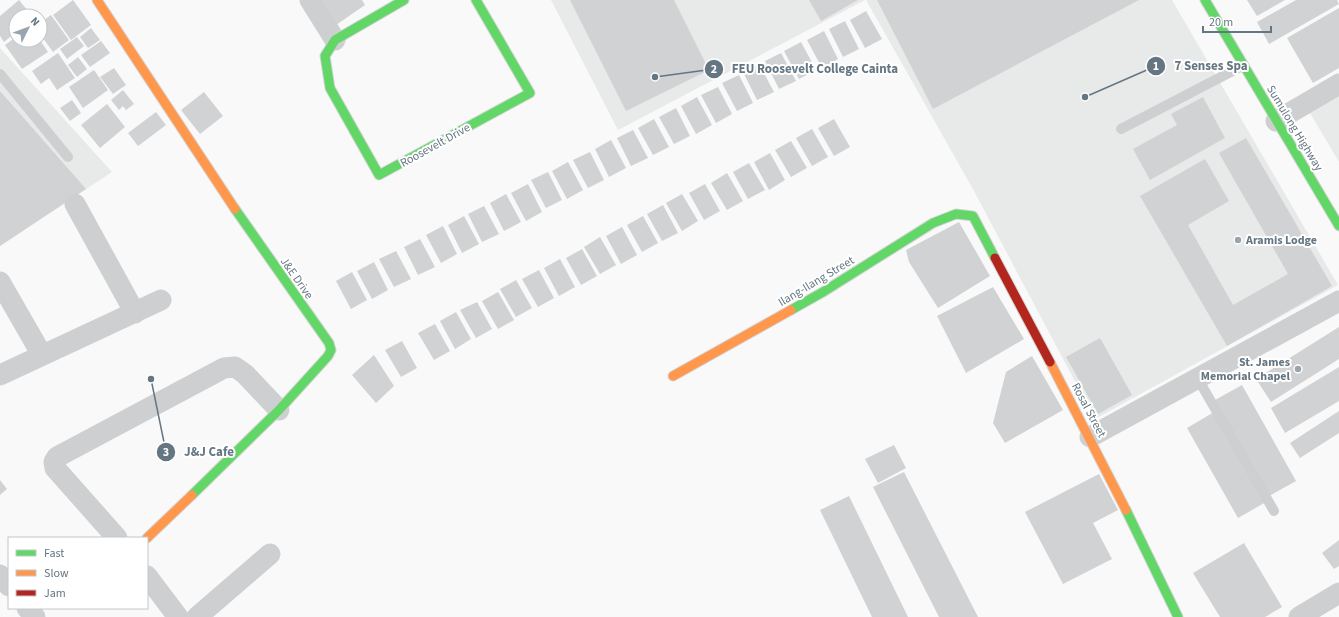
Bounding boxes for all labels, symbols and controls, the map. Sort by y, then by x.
north arrow [8,8,48,48]
scale bar [1203,8,1271,34]
text: N [27,14,43,29]
text: 20 m [1209,14,1233,31]
callout: 7 Senses Spa [1146,53,1255,78]
callout: FEU Roosevelt College Cainta [704,56,906,81]
text: 7 Senses Spa [1174,57,1248,75]
text: 1 [1153,58,1159,75]
text: FEU Roosevelt College Cainta [732,60,898,78]
text: 2 [711,61,717,78]
street label: Sumulong Highway [1262,82,1327,175]
street label: Roosevelt Drive [397,119,473,172]
place label: Aramis Lodge [1245,232,1317,249]
marker: Aramis Lodge [1233,235,1243,245]
street label: Ilang-Ilang Street [775,252,857,311]
street label: J&E Drive [276,254,317,303]
place label: St. James Memorial Chapel [1201,354,1291,385]
marker: St. James Memorial Chapel [1293,364,1303,374]
street label: Rosal Street [1067,380,1110,441]
callout: J&J Cafe [156,439,242,464]
text: J&J Cafe [184,443,234,461]
text: 3 [163,444,169,461]
legend [8,537,148,609]
text: Fast [44,545,64,562]
text: Slow [44,565,69,582]
text: Jam [44,585,66,602]

